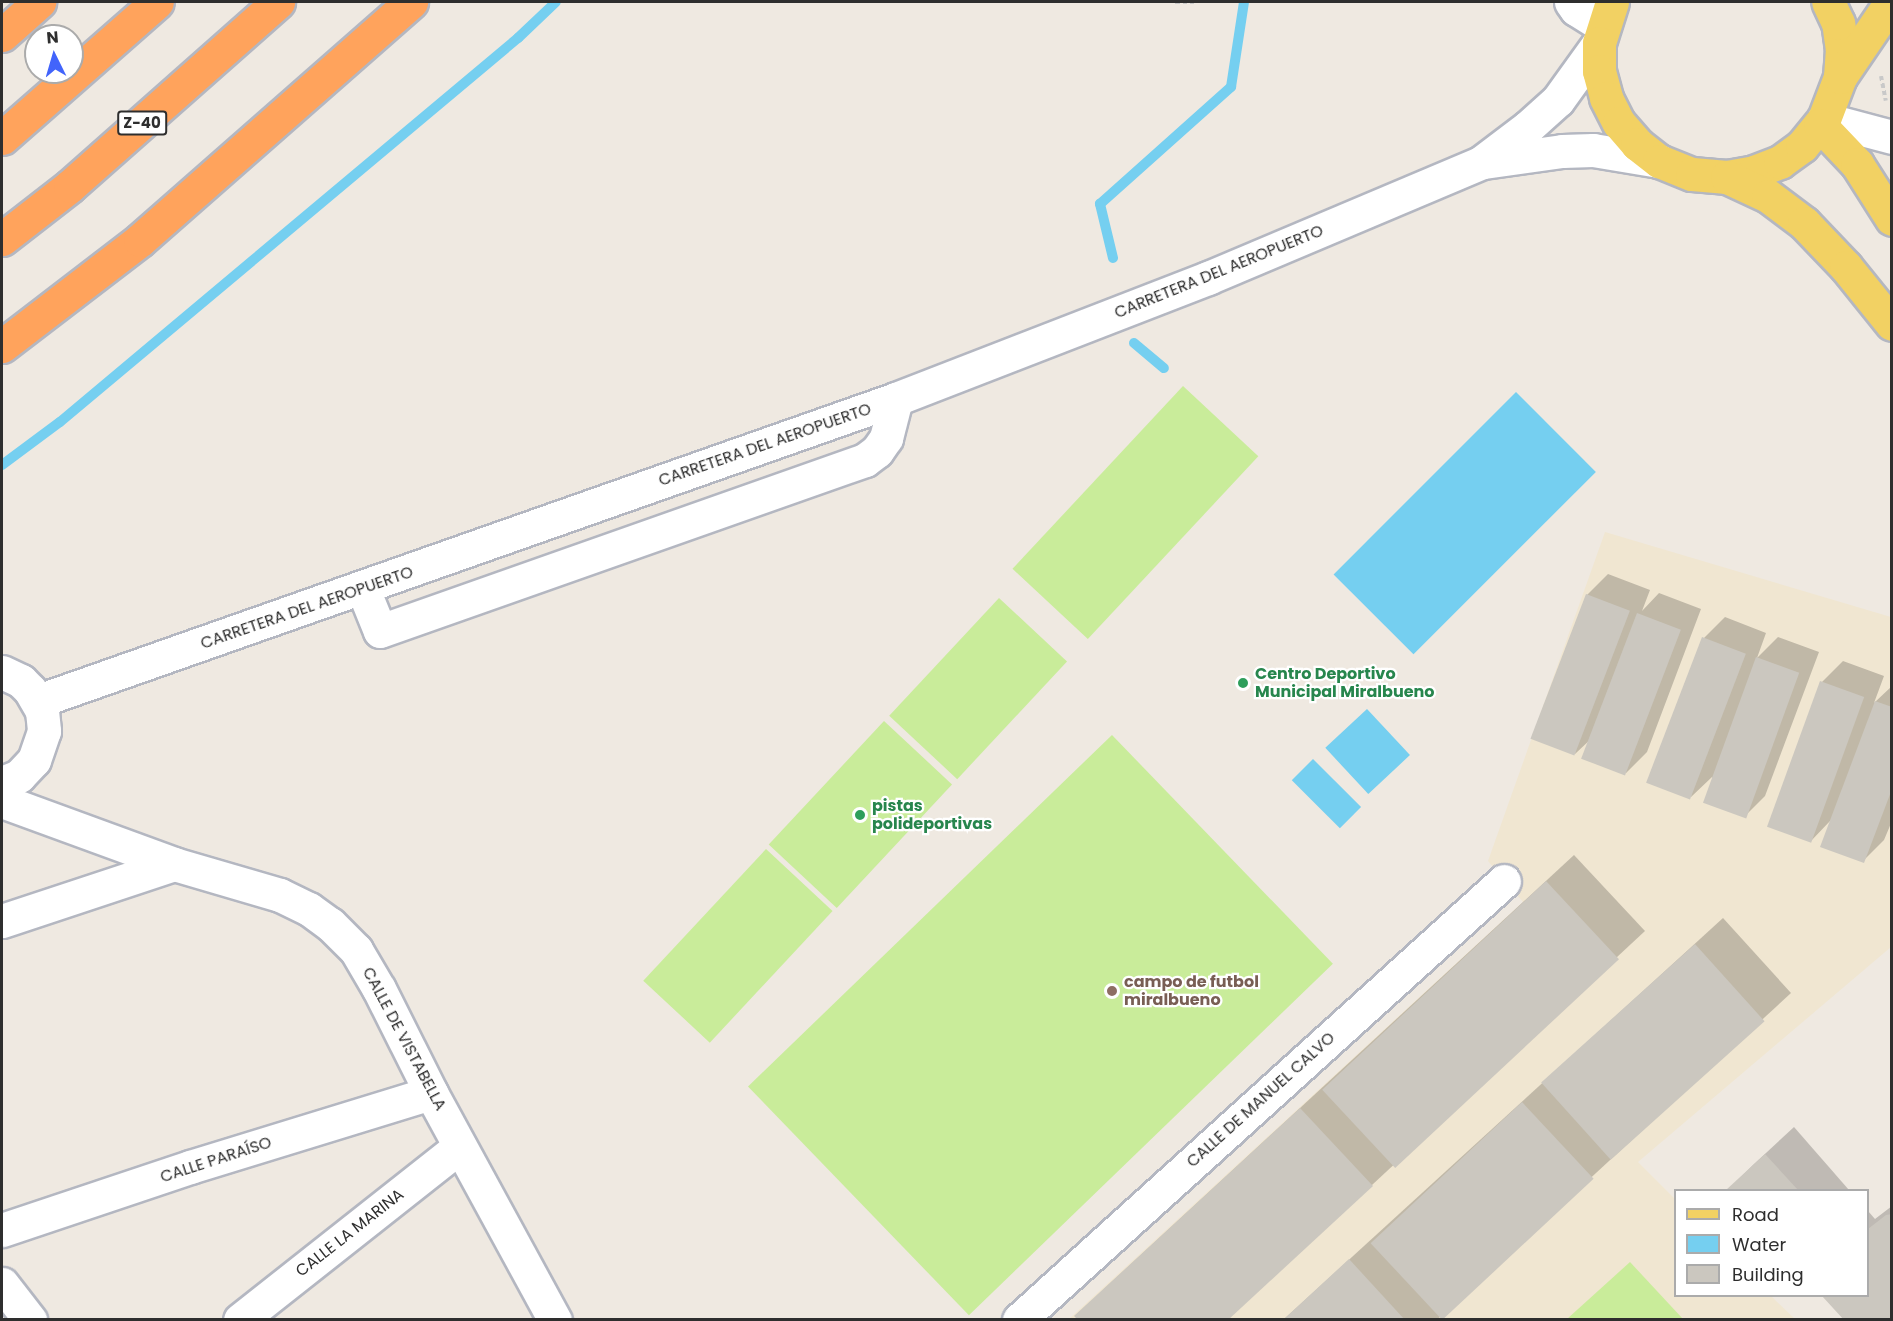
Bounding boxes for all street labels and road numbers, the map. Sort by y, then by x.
road number: Z-40 [116,111,168,135]
street label: CARRETERA DEL AEROPUERTO [1112,221,1326,323]
street label: CARRETERA DEL AEROPUERTO [656,400,874,490]
street label: CARRETERA DEL AEROPUERTO [198,563,416,653]
street label: CALLE DE VISTABELLA [358,964,450,1114]
street label: CALLE DE MANUEL CALVO [1183,1028,1339,1172]
street label: CALLE PARAÍSO [158,1133,274,1187]
street label: CALLE LA MARINA [292,1185,408,1281]

